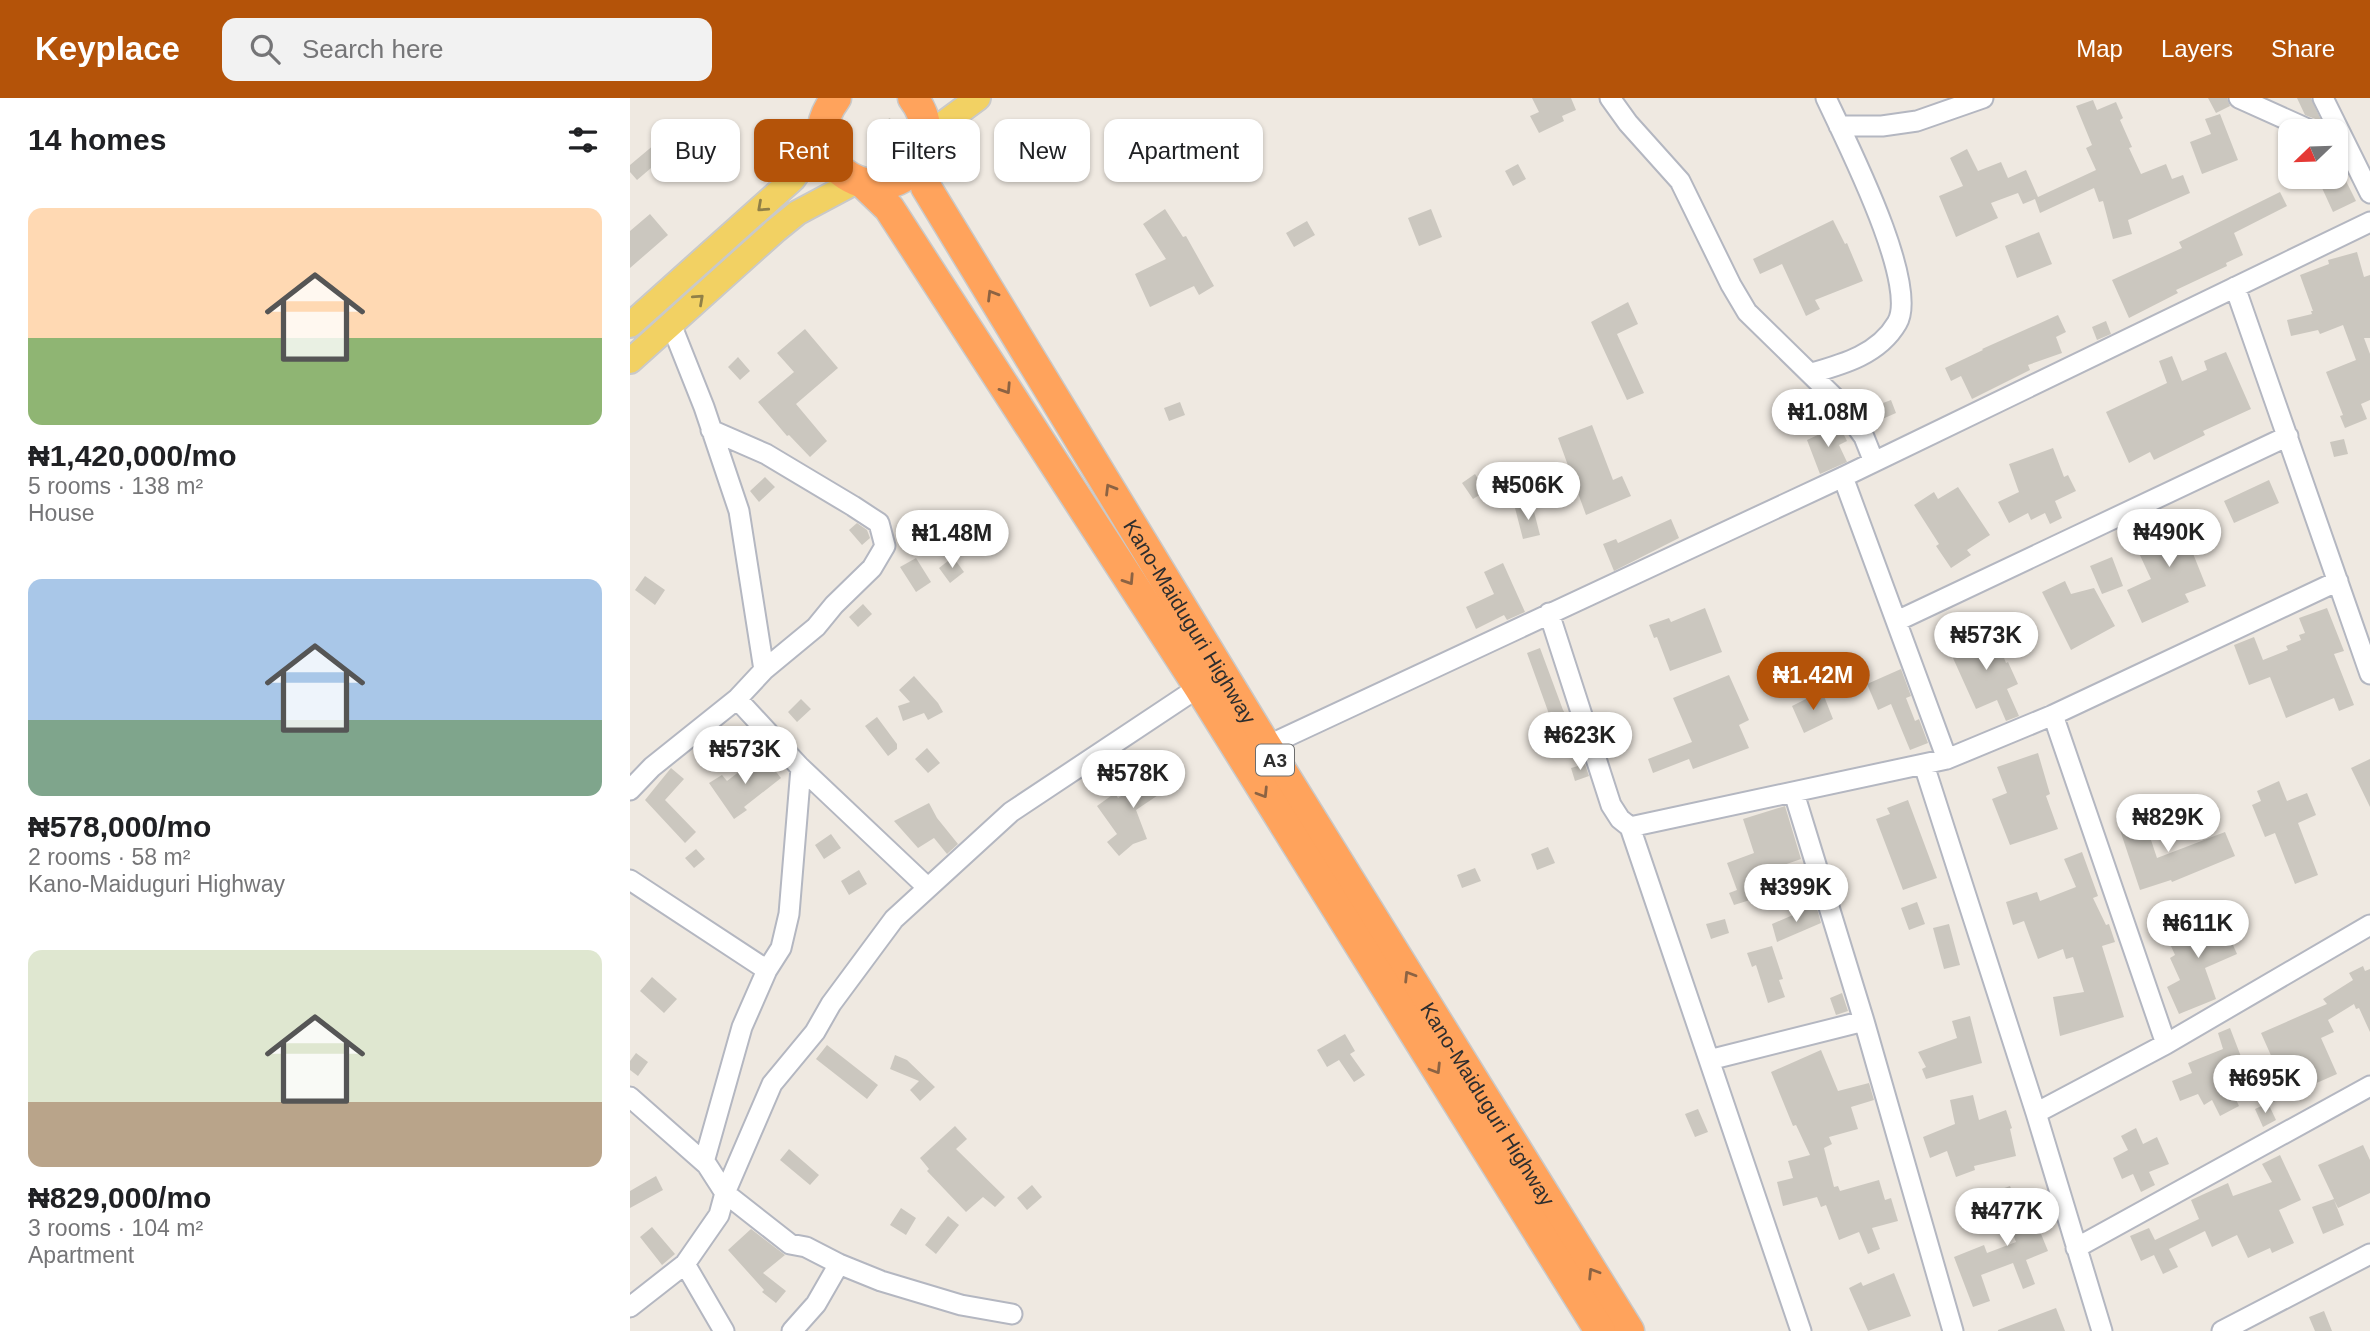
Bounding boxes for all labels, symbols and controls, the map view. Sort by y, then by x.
search box [222,18,712,81]
text: Keyplace [35,30,180,67]
icon: search [246,30,284,68]
text: Search here [302,34,444,64]
text: Map [2076,35,2123,62]
text: Layers [2161,35,2233,62]
text: Share [2271,35,2335,62]
chip: Buy [651,119,740,182]
chip: Rent [754,119,853,182]
chip: Filters [867,119,980,182]
chip: New [994,119,1090,182]
chip: Apartment [1104,119,1263,182]
north arrow [2278,119,2348,189]
map controls [2278,119,2348,189]
icon: filters [564,121,602,159]
text: 14 homes [28,123,166,156]
one-way arrow [757,199,770,211]
icon: home [252,254,378,380]
one-way arrow [987,290,1000,303]
one-way arrow [691,295,704,307]
one-way arrow [997,381,1010,394]
pin: ₦1.08M [1771,390,1885,449]
text: ₦1.08M [1788,399,1868,425]
text: ₦1,420,000/mo [28,439,236,472]
pin: ₦506K [1479,462,1577,522]
text: ₦506K [1492,472,1564,498]
text: 5 rooms · 138 m² [28,473,203,499]
one-way arrow [1105,484,1118,497]
text: House [28,500,94,526]
pin: ₦1.48M [895,510,1009,570]
pin: ₦490K [2120,510,2218,569]
street label: Kano-Maiduguri Highway [1119,515,1261,728]
text: ₦490K [2133,519,2205,545]
text: ₦1.48M [912,520,992,546]
one-way arrow [1121,572,1134,585]
pin: ₦573K [1937,612,2035,672]
text: ₦573K [1950,622,2022,648]
icon: home [252,625,378,751]
pin: ₦1.42M [1756,652,1870,712]
text: ₦1.42M [1773,662,1853,688]
pin: ₦623K [1531,712,1629,772]
text: ₦623K [1544,722,1616,748]
pin: ₦573K [696,726,794,786]
text: ₦573K [709,736,781,762]
road number: A3 [1256,744,1294,776]
pin: ₦578K [1084,750,1182,810]
text: ₦578K [1097,760,1169,786]
one-way arrow [1255,786,1268,799]
pin: ₦829K [2119,794,2217,854]
text: ₦829K [2132,804,2204,830]
text: ₦578,000/mo [28,810,211,843]
text: 2 rooms · 58 m² [28,844,190,870]
pin: ₦399K [1747,864,1845,924]
text: Kano-Maiduguri Highway [28,871,285,897]
text: ₦399K [1760,874,1832,900]
pin: ₦611K [2149,900,2247,960]
text: ₦611K [2163,910,2233,936]
one-way arrow [1404,970,1417,983]
icon: home [252,996,378,1122]
street label: Kano-Maiduguri Highway [1416,998,1560,1210]
pin: ₦695K [2216,1056,2314,1115]
one-way arrow [1428,1061,1441,1074]
text: ₦695K [2229,1065,2301,1091]
text: ₦829,000/mo [28,1181,211,1214]
pin: ₦477K [1958,1188,2056,1248]
text: ₦477K [1971,1198,2043,1224]
text: 3 rooms · 104 m² [28,1215,203,1241]
text: Apartment [28,1242,134,1268]
one-way arrow [1588,1268,1601,1281]

